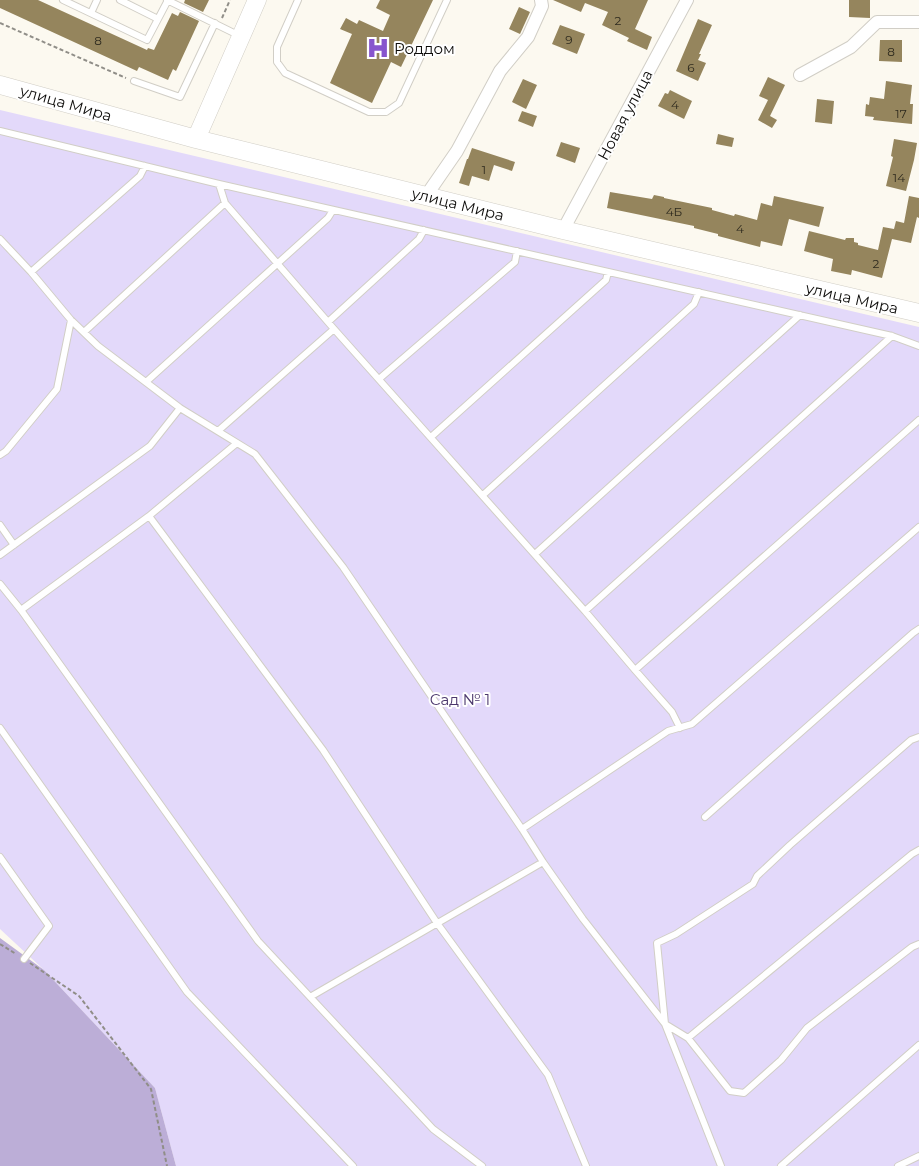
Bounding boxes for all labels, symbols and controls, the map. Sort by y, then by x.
house number: 2 [615,13,622,28]
house number: 9 [565,32,573,47]
house number: 8 [94,33,102,48]
hospital icon: Роддом [365,35,391,61]
place label: Роддом [394,39,455,58]
house number: 8 [887,44,895,59]
house number: 6 [687,60,695,75]
street label: Новая улица [593,67,657,163]
street label: улица Мира [17,81,114,125]
house number: 4 [671,97,679,112]
house number: 17 [895,106,907,121]
house number: 1 [482,162,486,177]
house number: 14 [893,170,905,185]
street label: улица Мира [409,183,506,225]
house number: 4Б [666,204,683,219]
house number: 4 [736,221,744,236]
house number: 2 [873,256,880,271]
street label: улица Мира [803,278,900,318]
park label: Сад № 1 [430,690,490,709]

